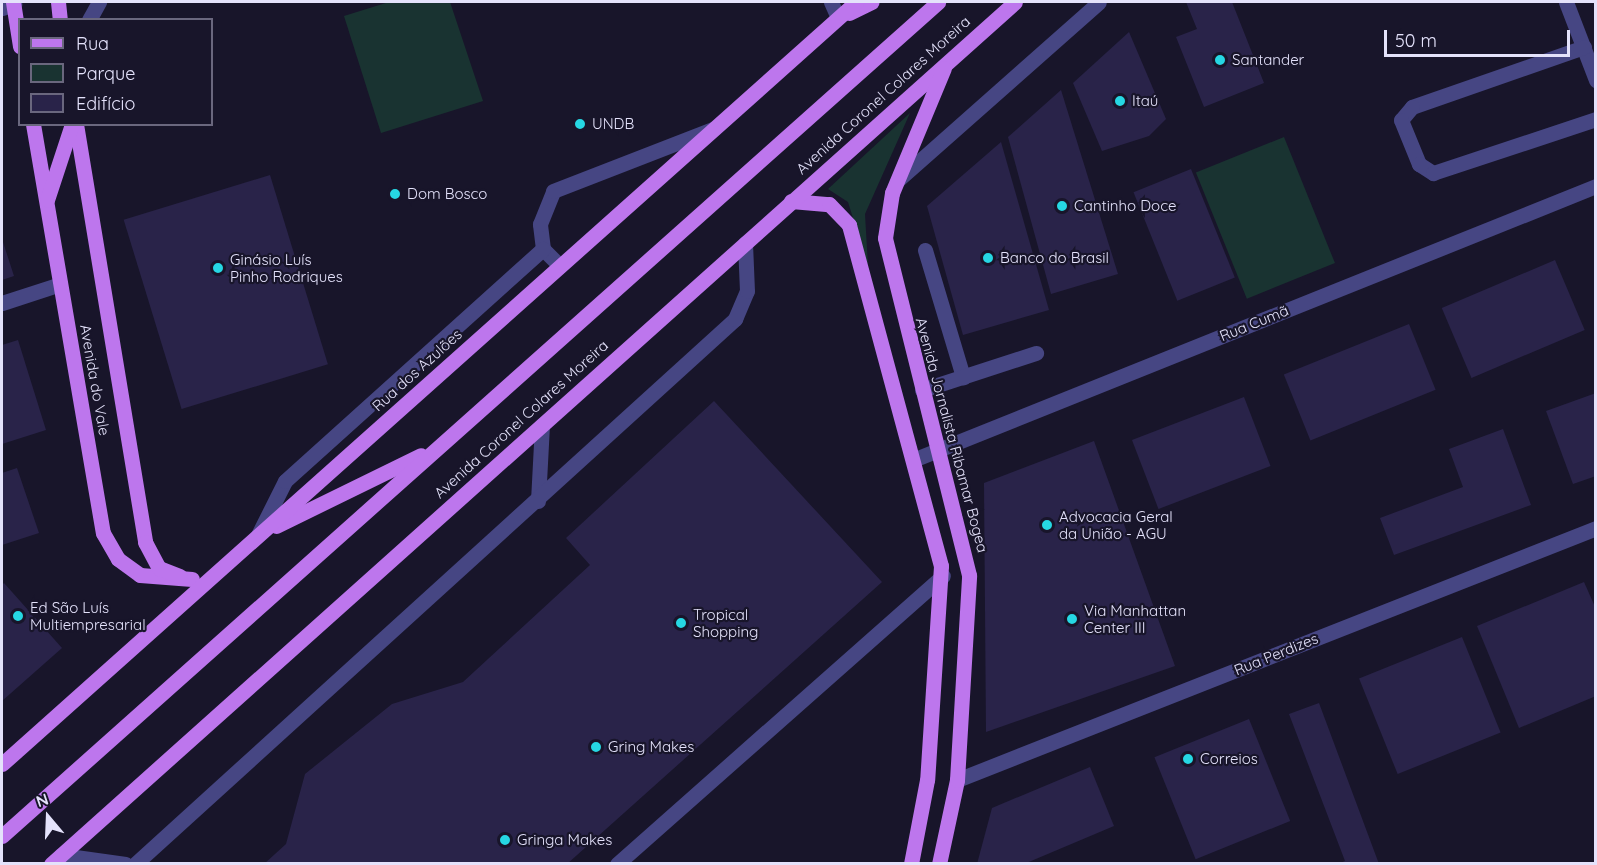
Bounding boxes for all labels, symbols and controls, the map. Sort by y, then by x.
street label: Avenida Coronel Colares Moreira [792,12,974,178]
legend [18,18,213,126]
scale bar [1387,18,1573,56]
text: 50 m [1395,29,1437,52]
text: Rua [76,32,109,55]
place label: Santander [1232,51,1304,69]
marker: Santander [1213,53,1227,67]
text: Parque [76,62,135,85]
text: Edifício [76,92,135,115]
place label: Itaú [1132,92,1158,110]
marker: Itaú [1113,94,1127,108]
place label: UNDB [592,115,634,133]
marker: UNDB [573,117,587,131]
place label: Dom Bosco [407,185,487,203]
marker: Dom Bosco [388,187,402,201]
place label: Cantinho Doce [1074,197,1176,215]
marker: Cantinho Doce [1055,199,1069,213]
place label: Banco do Brasil [1000,249,1109,267]
place label: Ginásio Luís Pinho Rodriques [230,250,343,285]
marker: Banco do Brasil [981,251,995,265]
marker: Ginásio Luís Pinho Rodriques [211,261,225,275]
street label: Rua Cumã [1217,301,1291,345]
street label: Avenida Jornalista Ribamar Bogea [912,316,992,554]
street label: Avenida do Vale [76,323,114,437]
street label: Rua dos Azulões [368,325,466,415]
street label: Avenida Coronel Colares Moreira [430,336,612,502]
place label: Advocacia Geral da União - AGU [1059,507,1173,542]
marker: Advocacia Geral da União - AGU [1040,518,1054,532]
place label: Ed São Luís Multiempresarial [30,598,146,633]
place label: Via Manhattan Center III [1084,601,1186,636]
place label: Tropical Shopping [693,605,758,640]
marker: Ed São Luís Multiempresarial [11,609,25,623]
marker: Via Manhattan Center III [1065,612,1079,626]
marker: Tropical Shopping [674,616,688,630]
street label: Rua Perdizes [1231,629,1321,679]
place label: Gring Makes [608,738,694,756]
marker: Gring Makes [589,740,603,754]
place label: Correios [1200,750,1258,768]
marker: Correios [1181,752,1195,766]
north arrow [18,787,78,847]
text: N [33,789,51,811]
place label: Gringa Makes [517,831,612,849]
marker: Gringa Makes [498,833,512,847]

